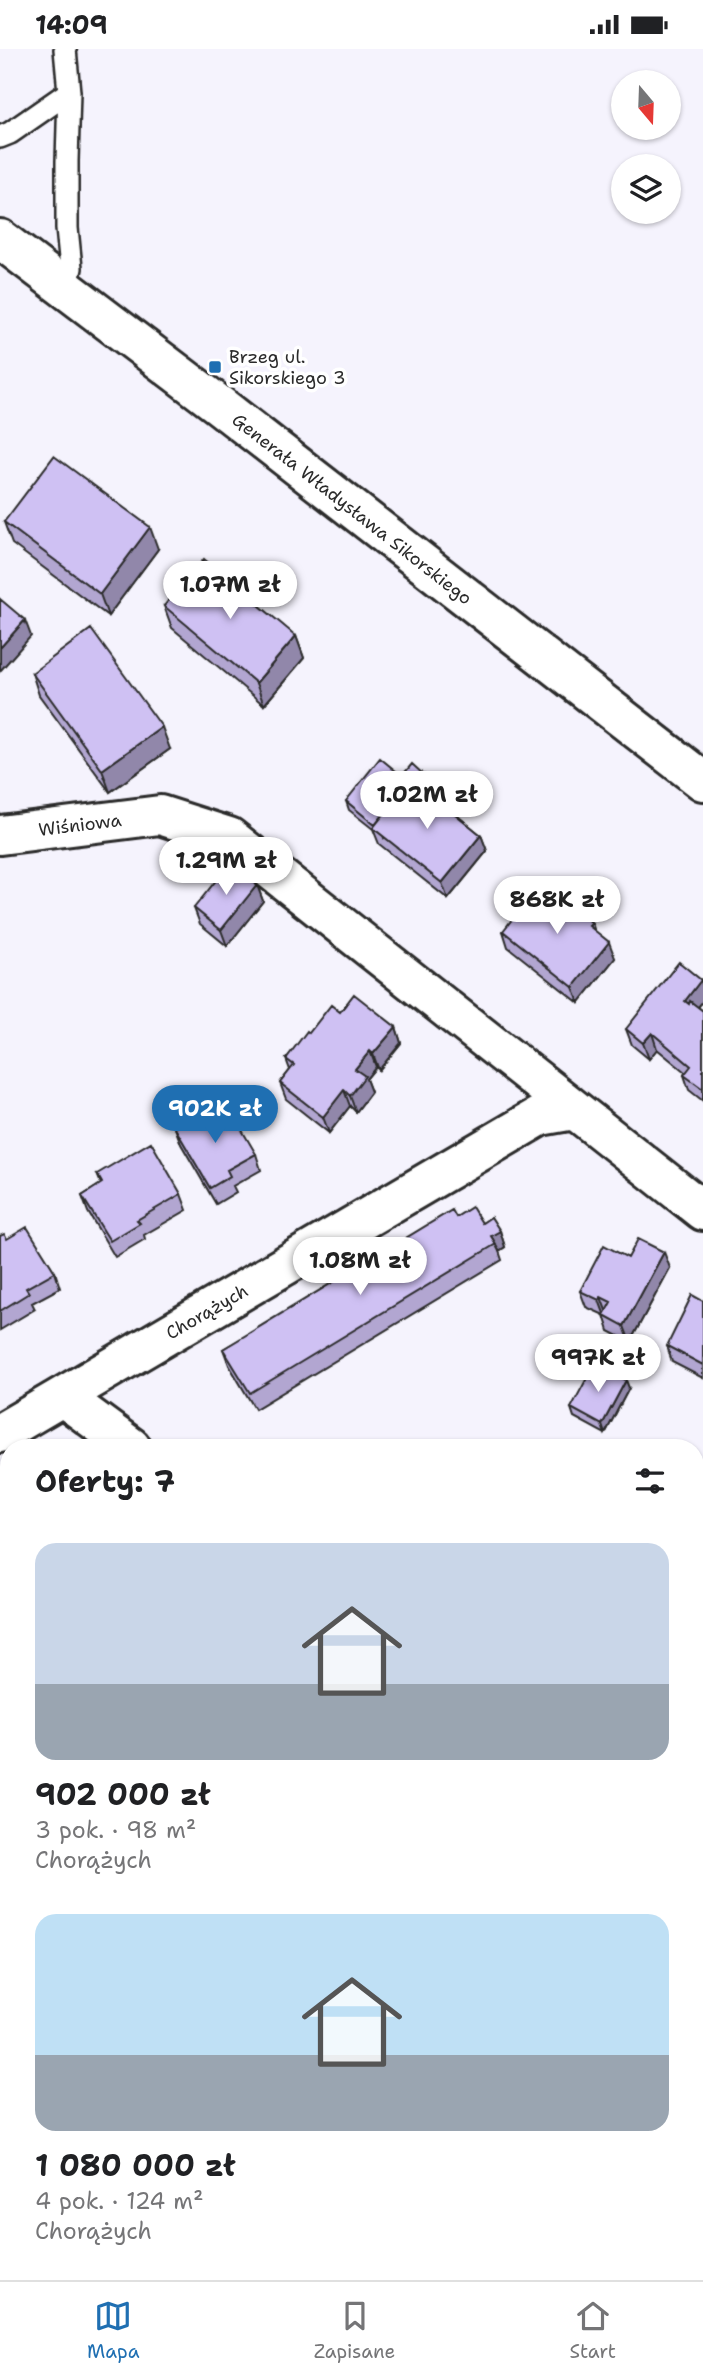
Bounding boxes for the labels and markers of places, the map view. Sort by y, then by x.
place label: Brzeg ul. Sikorskiego 3 [229,345,346,390]
marker: Brzeg ul. Sikorskiego 3 [207,359,223,375]
pin: 1.07M zł [158,561,302,621]
pin: 1.02M zł [355,771,499,831]
pin: 1.29M zł [154,837,298,897]
pin: 868K zł [492,877,622,936]
pin: 902K zł [150,1085,280,1145]
pin: 1.08M zł [288,1237,432,1297]
pin: 997K zł [533,1335,663,1394]

